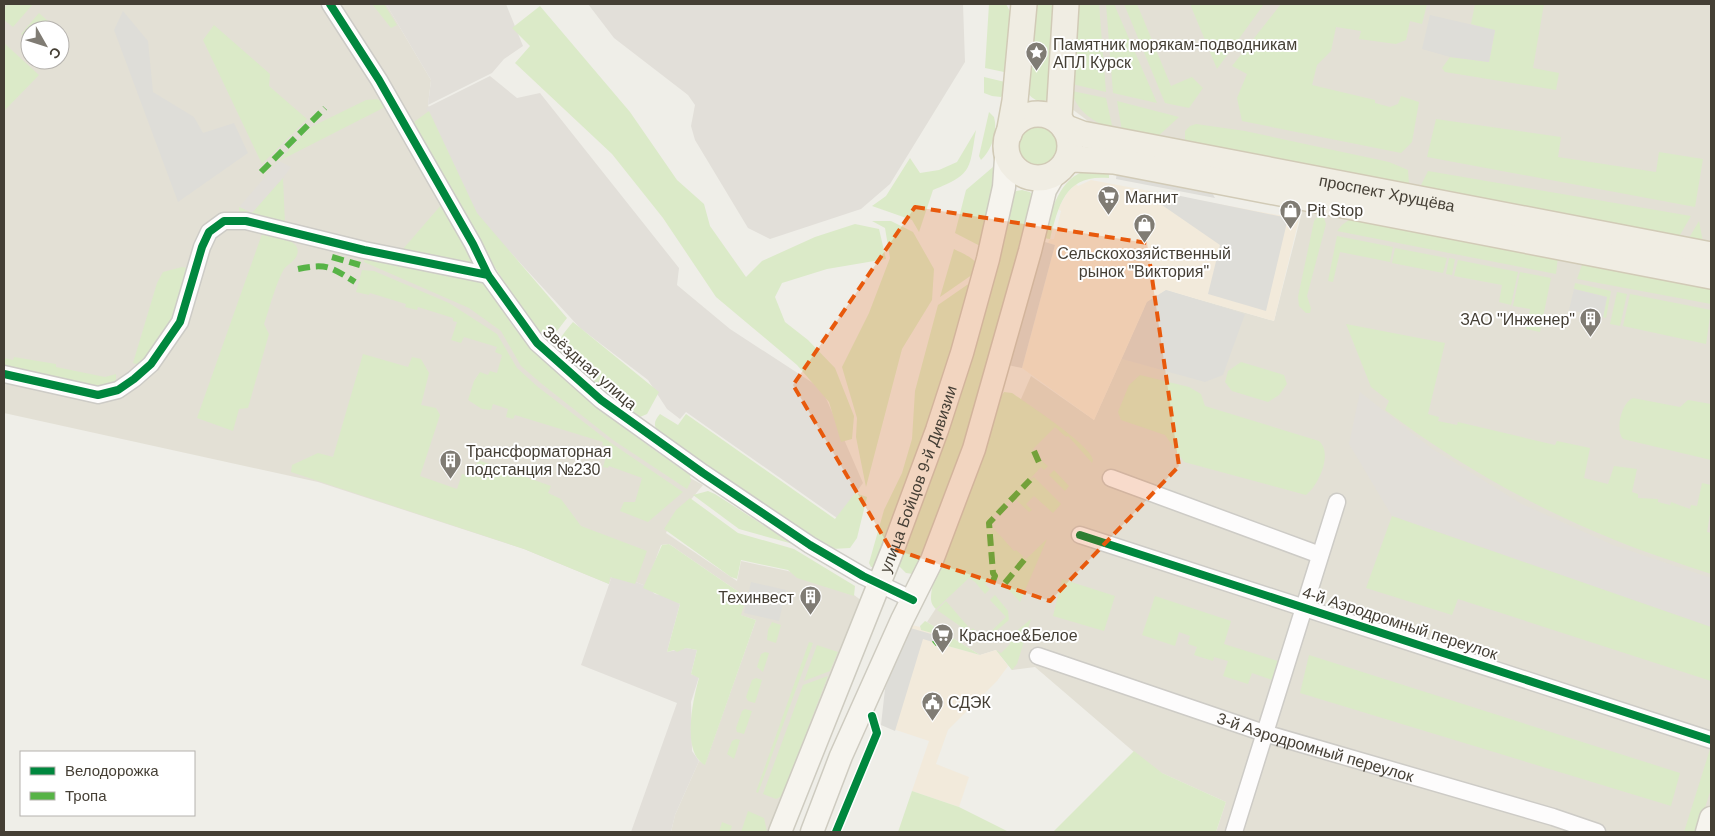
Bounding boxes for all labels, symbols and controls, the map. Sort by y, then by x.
north arrow [20,20,70,70]
place label: Памятник морякам-подводникам АПЛ Курск [1053,36,1297,71]
place icon: Памятник морякам-подводникам АПЛ Курск [1025,41,1049,72]
text: С [46,44,65,62]
street label: проспект Хрущёва [1318,171,1456,214]
supermarket icon: Магнит [1097,185,1121,216]
place label: Магнит [1125,189,1179,206]
shop icon: Pit Stop [1279,198,1303,229]
place label: Pit Stop [1307,202,1363,219]
shop icon: Сельскохозяйственный рынок "Виктория" [1132,212,1156,243]
place label: Сельскохозяйственный рынок "Виктория" [1057,245,1231,280]
building icon: ЗАО "Инженер" [1579,307,1603,338]
place label: ЗАО "Инженер" [1460,311,1575,328]
street label: Звёздная улица [540,323,640,413]
street label: улица Бойцов 9-й Дивизии [876,383,959,575]
place label: Трансформаторная подстанция №230 [466,443,611,478]
building icon: Трансформаторная подстанция №230 [438,448,462,479]
street label: 4-й Аэродромный переулок [1300,583,1501,663]
building icon: Техинвест [798,585,822,616]
place label: Техинвест [718,589,795,606]
supermarket icon: Красное&Белое [931,623,955,654]
place label: Красное&Белое [959,627,1078,644]
public building icon: СДЭК [920,690,944,721]
place label: СДЭК [948,694,992,711]
street label: 3-й Аэродромный переулок [1215,709,1417,785]
legend [20,751,195,816]
text: Велодорожка [65,762,159,779]
text: Тропа [65,787,107,804]

